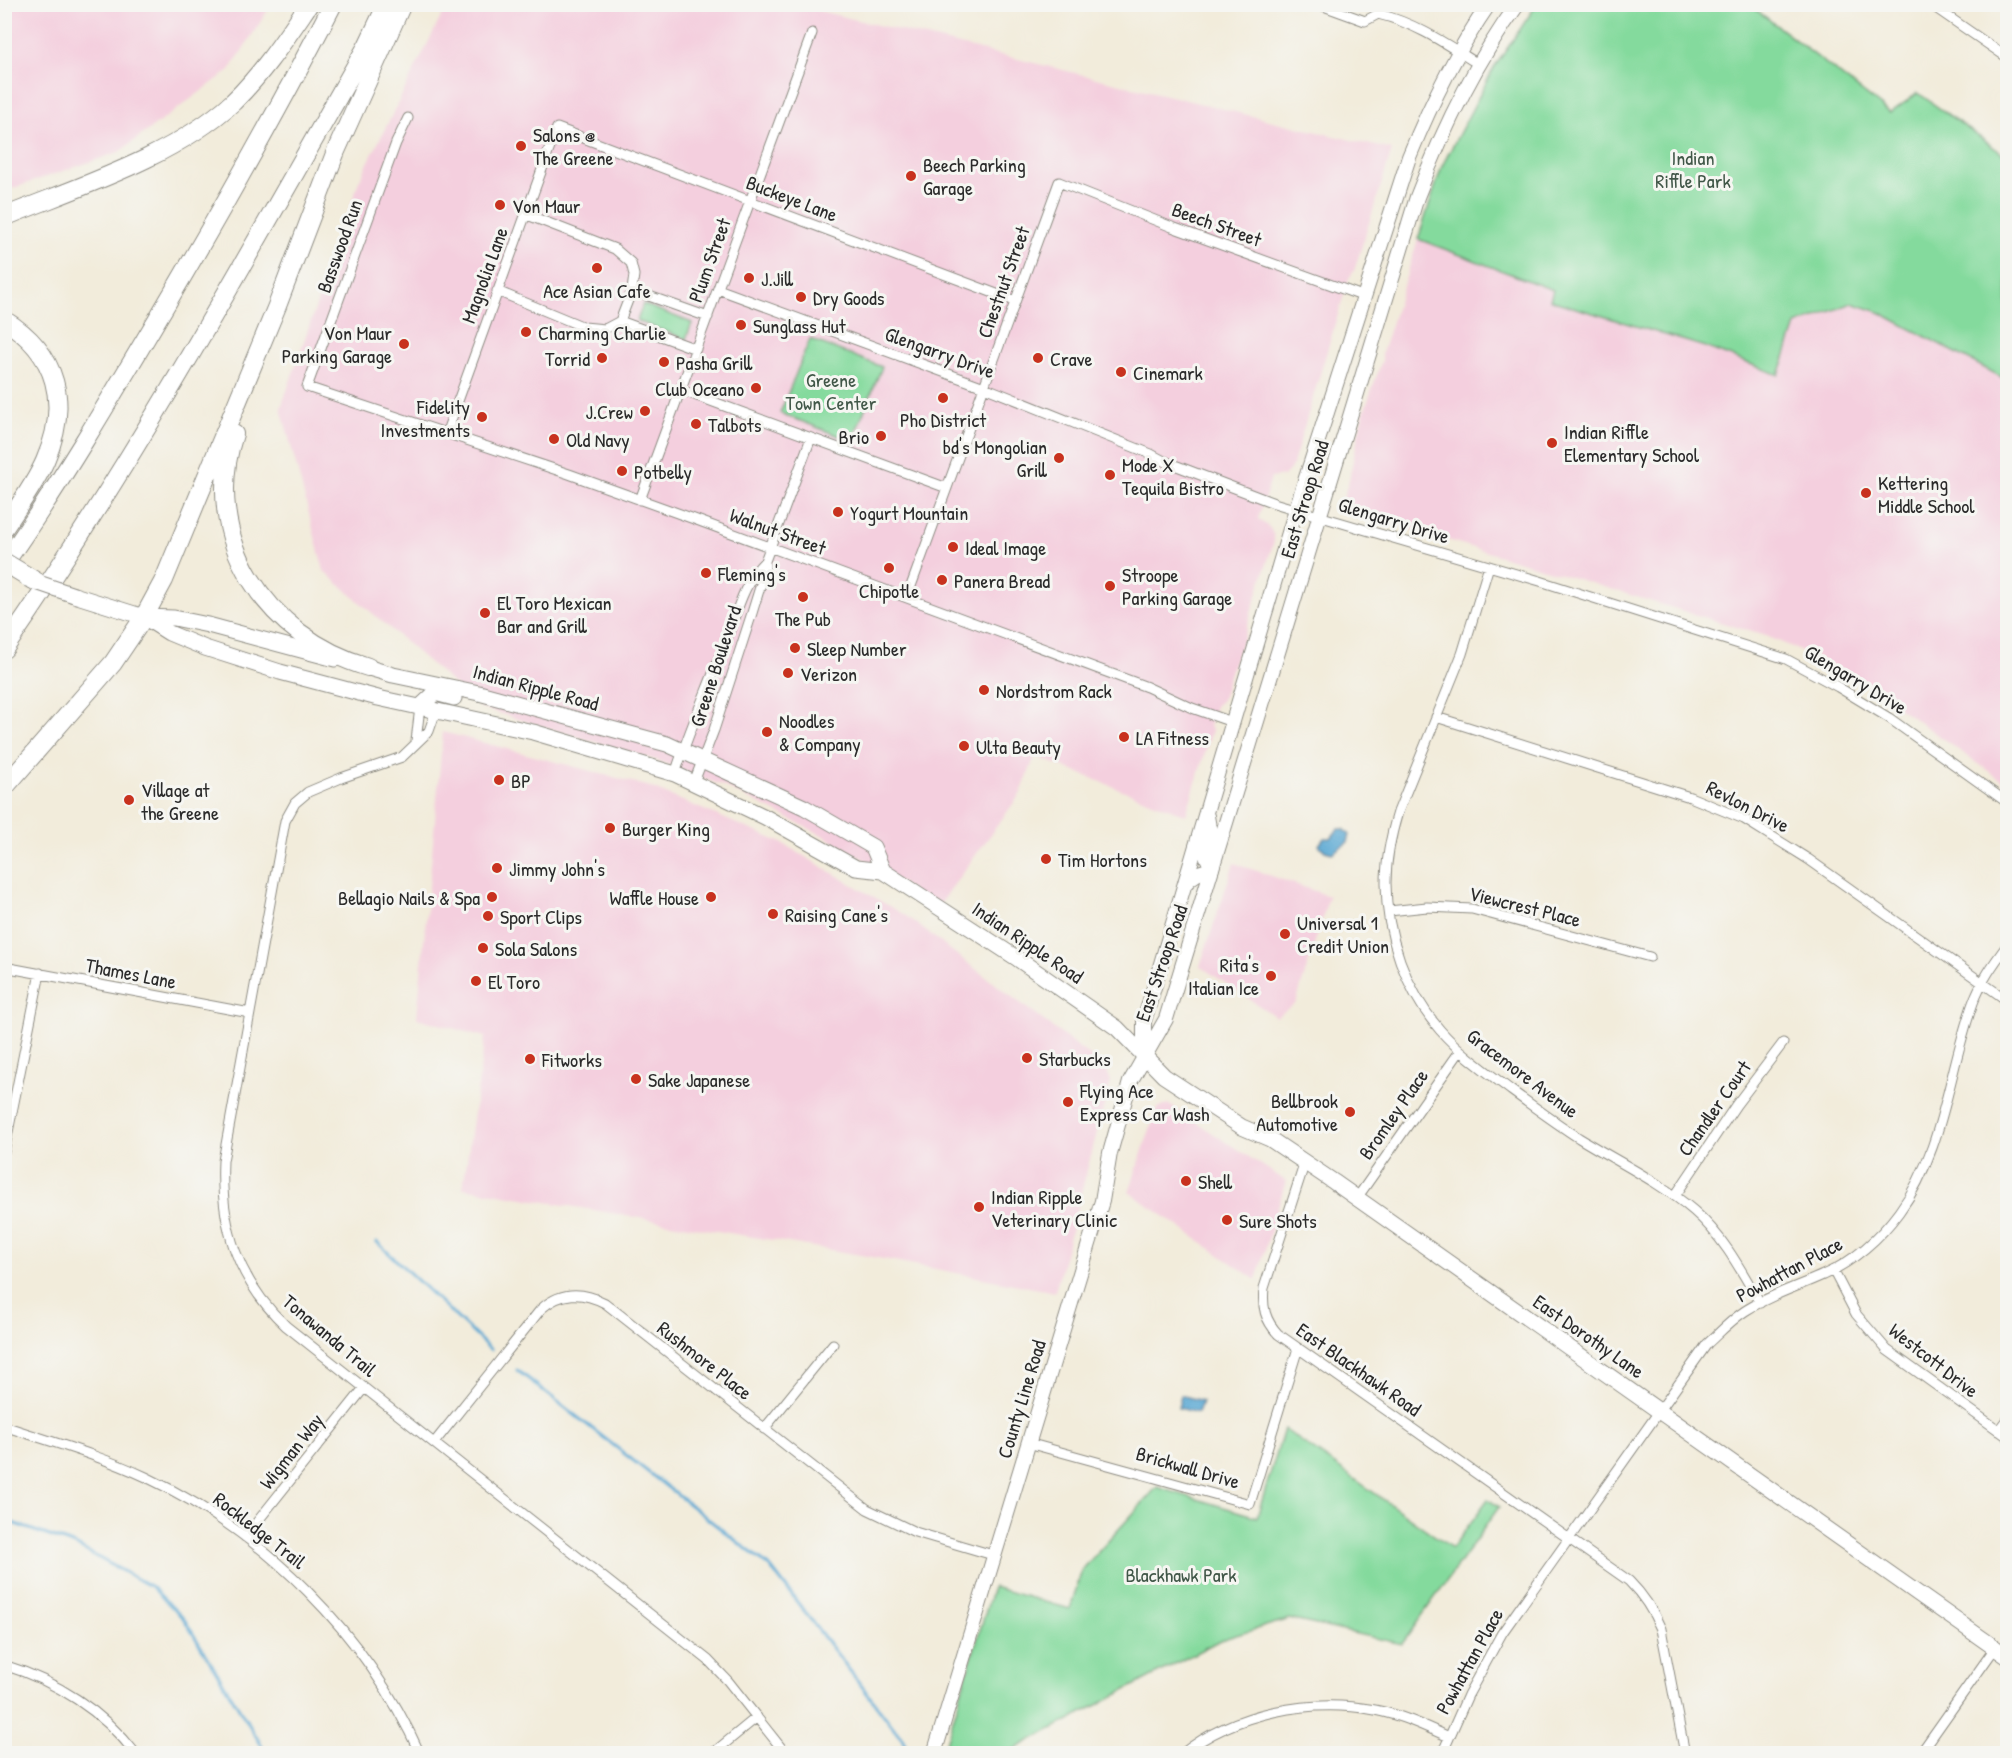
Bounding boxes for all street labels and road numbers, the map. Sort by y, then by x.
street label: Buckeye Lane [743,168,841,228]
street label: Beech Street [1169,195,1267,253]
street label: Basswood Run [310,196,368,296]
street label: Plum Street [681,213,737,306]
street label: Chestnut Street [970,221,1036,342]
street label: Magnolia Lane [454,223,514,327]
street label: Glengarry Drive [881,320,999,384]
street label: East Stroop Road [1273,437,1335,561]
street label: Glengarry Drive [1335,490,1453,550]
street label: Walnut Street [726,501,831,561]
street label: Greene Boulevard [683,602,747,730]
street label: Glengarry Drive [1800,638,1912,720]
street label: Indian Ripple Road [470,657,602,717]
street label: Revlon Drive [1702,774,1794,838]
street label: Viewcrest Place [1466,879,1584,933]
street label: Indian Ripple Road [967,895,1089,989]
street label: East Stroop Road [1128,901,1194,1025]
street label: Thames Lane [83,951,179,995]
street label: Gracemore Avenue [1462,1022,1584,1124]
street label: Chandler Court [1671,1054,1758,1161]
street label: Bromley Place [1352,1063,1434,1164]
street label: Powhattan Place [1731,1230,1847,1308]
street label: Tonawanda Trail [277,1288,383,1383]
street label: East Dorothy Lane [1528,1288,1650,1384]
street label: Rushmore Place [652,1314,758,1406]
street label: East Blackhawk Road [1291,1316,1427,1422]
street label: Westcott Drive [1884,1317,1984,1403]
street label: County Line Road [990,1336,1052,1461]
street label: Wigman Way [253,1407,329,1495]
street label: Brickwall Drive [1133,1439,1243,1495]
street label: Rockledge Trail [208,1485,312,1575]
street label: Powhattan Place [1429,1603,1509,1719]

